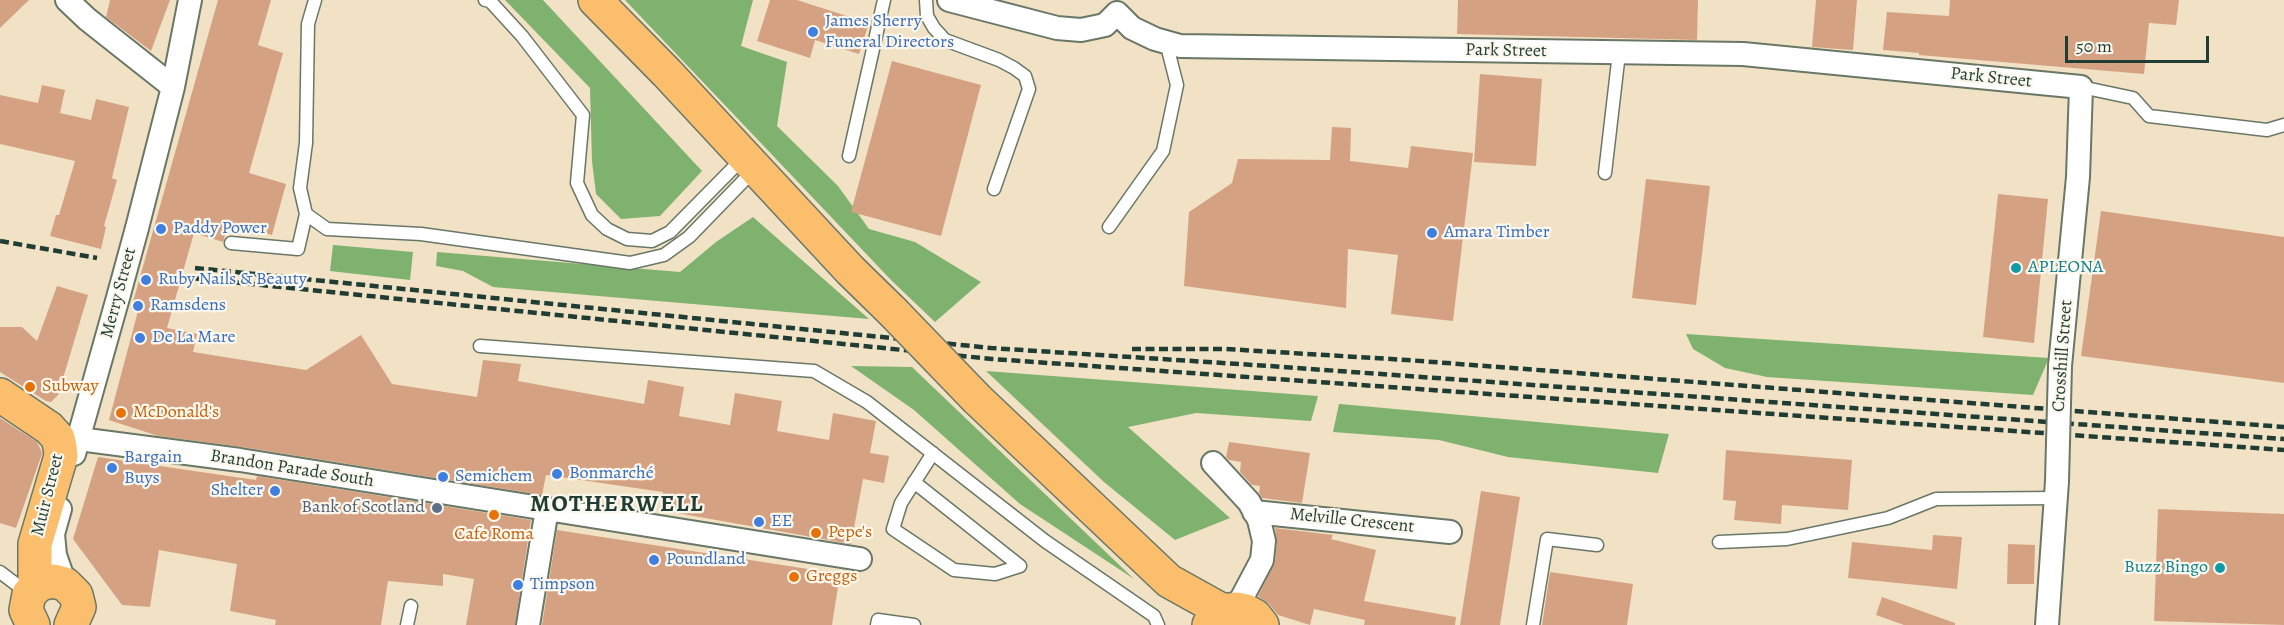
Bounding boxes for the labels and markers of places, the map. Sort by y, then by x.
place label: James Sherry Funeral Directors [825,11,954,54]
marker: James Sherry Funeral Directors [806,25,820,39]
place label: Paddy Power [173,218,267,240]
marker: Paddy Power [154,222,168,236]
place label: Amara Timber [1444,222,1550,244]
marker: Amara Timber [1425,226,1439,240]
place label: APLEONA [2028,257,2103,279]
marker: APLEONA [2009,261,2023,275]
place label: Ruby Nails & Beauty [158,269,307,291]
marker: Ruby Nails & Beauty [139,273,153,287]
place label: Ramsdens [150,295,226,317]
marker: Ramsdens [131,299,145,313]
place label: De La Mare [152,327,236,349]
marker: De La Mare [133,331,147,345]
place label: Subway [42,376,99,398]
marker: Subway [23,380,37,394]
place label: McDonald's [133,402,219,424]
marker: McDonald's [114,406,128,420]
place label: Bargain Buys [124,447,182,490]
marker: Bargain Buys [105,461,119,475]
place label: Bonmarché [569,463,654,485]
place label: Semichem [455,466,533,488]
marker: Bonmarché [550,467,564,481]
marker: Semichem [436,470,450,484]
place label: Shelter [211,480,263,502]
marker: Shelter [268,484,282,498]
place label: Bank of Scotland [301,497,425,519]
marker: Bank of Scotland [430,501,444,515]
marker: Cafe Roma [487,508,501,522]
place label: EE [771,511,792,533]
marker: EE [752,515,766,529]
place label: Pepe's [828,522,872,544]
place label: Cafe Roma [454,524,534,546]
marker: Pepe's [809,526,823,540]
place label: Poundland [666,549,746,571]
marker: Poundland [647,553,661,567]
place label: Buzz Bingo [2124,557,2208,579]
marker: Buzz Bingo [2213,561,2227,575]
place label: Greggs [806,566,858,588]
marker: Greggs [787,570,801,584]
place label: Timpson [530,574,595,596]
marker: Timpson [511,578,525,592]

